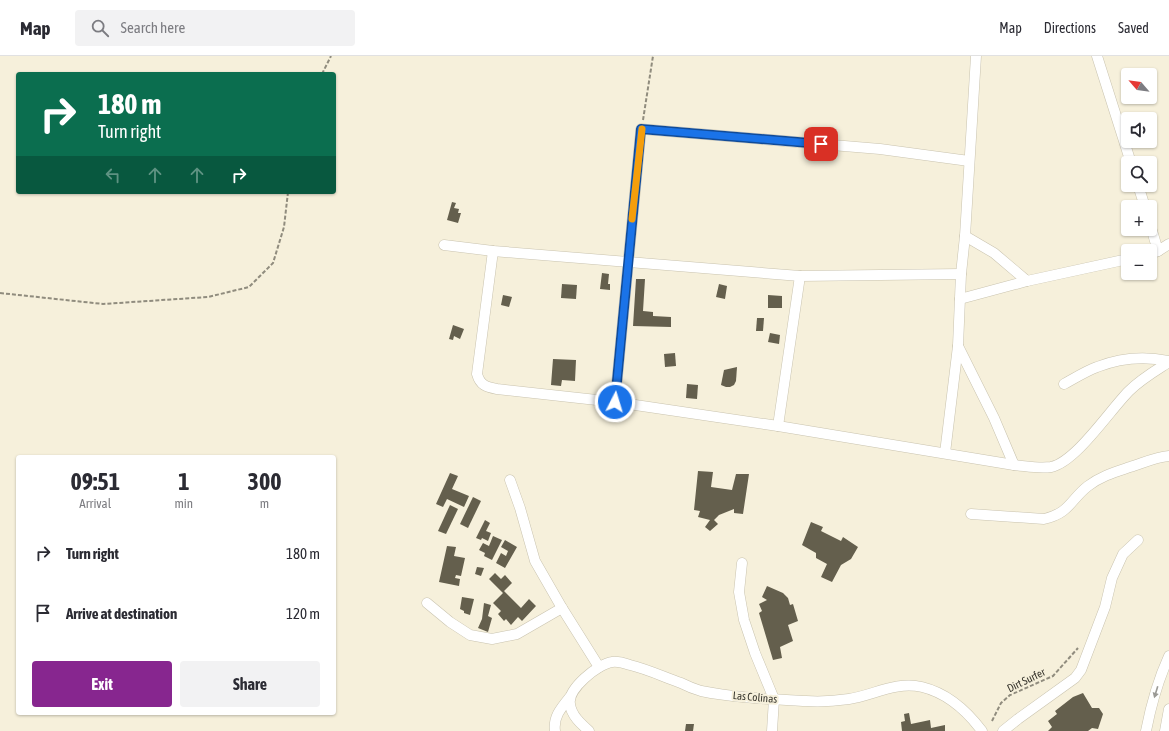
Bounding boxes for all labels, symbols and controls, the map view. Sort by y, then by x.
search box [75,10,355,46]
text: Map [20,17,51,39]
icon: search [89,17,111,39]
text: Search here [121,19,185,36]
text: Map [999,20,1022,36]
text: Directions [1044,20,1096,36]
text: Saved [1118,20,1149,36]
north arrow [1121,68,1157,104]
map controls [1121,68,1157,280]
icon: right [32,88,84,140]
text: 180 m [98,88,161,120]
button: sound [1121,112,1157,148]
text: Turn right [98,121,161,142]
pin [804,127,838,161]
icon: arrive [810,133,832,155]
button: search [1121,156,1157,192]
icon: left [102,164,124,186]
icon: ahead [144,164,166,186]
icon: ahead [186,164,208,186]
icon: right [228,164,250,186]
button: + [1121,200,1157,236]
button: − [1121,244,1157,280]
position arrow [594,381,636,423]
text: 09:51 [71,468,120,495]
text: 1 [178,468,189,495]
text: 300 [248,468,281,495]
text: Arrival [79,496,111,511]
text: min [174,496,193,511]
text: m [260,496,269,511]
icon: right [32,542,54,564]
text: Turn right [66,545,119,562]
text: 180 m [286,545,320,562]
icon: arrive [32,602,54,624]
text: Arrive at destination [66,605,177,622]
text: 120 m [286,605,320,622]
button: Exit [32,661,172,707]
button: Share [180,661,320,707]
street label: Dirt Surfer [1005,665,1048,694]
one-way arrow [1153,686,1159,698]
street label: Las Colinas [732,689,778,705]

